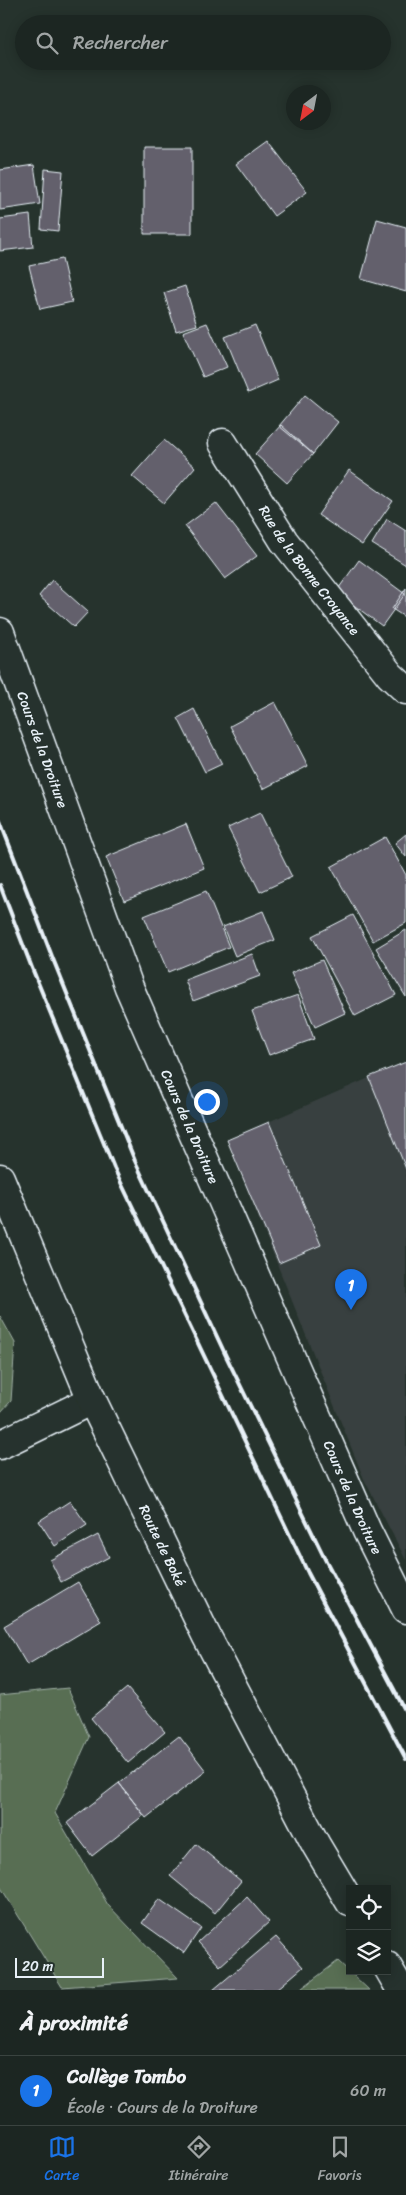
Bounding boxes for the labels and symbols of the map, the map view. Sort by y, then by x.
north arrow [286,85,331,130]
street label: Rue de la Bonne Croyance [252,500,366,641]
street label: Cours de la Droiture [9,688,75,812]
street label: Cours de la Droiture [153,1065,226,1188]
your location [194,1089,220,1115]
pin: 1 [335,1269,367,1310]
street label: Cours de la Droiture [316,1436,389,1559]
street label: Route de Boké [132,1500,193,1591]
scale bar [15,1955,104,1978]

